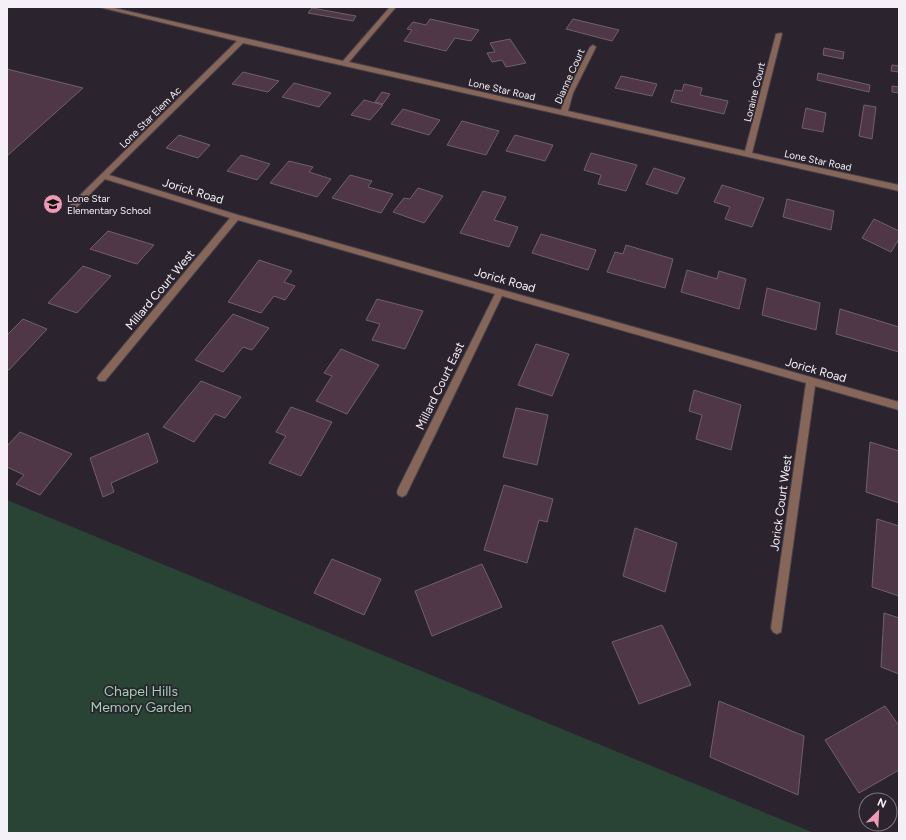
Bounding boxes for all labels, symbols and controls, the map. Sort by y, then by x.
street label: Dianne Court [551,46,588,106]
street label: Loraine Court [741,61,768,123]
street label: Lone Star Road [467,75,537,104]
street label: Lone Star Elem Ac [117,83,184,151]
street label: Lone Star Road [783,147,853,174]
street label: Jorick Road [161,175,225,207]
place label: Lone Star Elementary School [67,192,151,217]
school or university icon: Lone Star Elementary School [42,193,64,215]
street label: Millard Court West [123,247,198,333]
street label: Jorick Road [473,265,537,295]
street label: Millard Court East [413,340,467,432]
street label: Jorick Road [784,355,848,385]
street label: Jorick Court West [767,454,795,552]
park label: Chapel Hills Memory Garden [90,683,192,716]
north arrow [858,792,898,832]
text: N [875,796,888,811]

